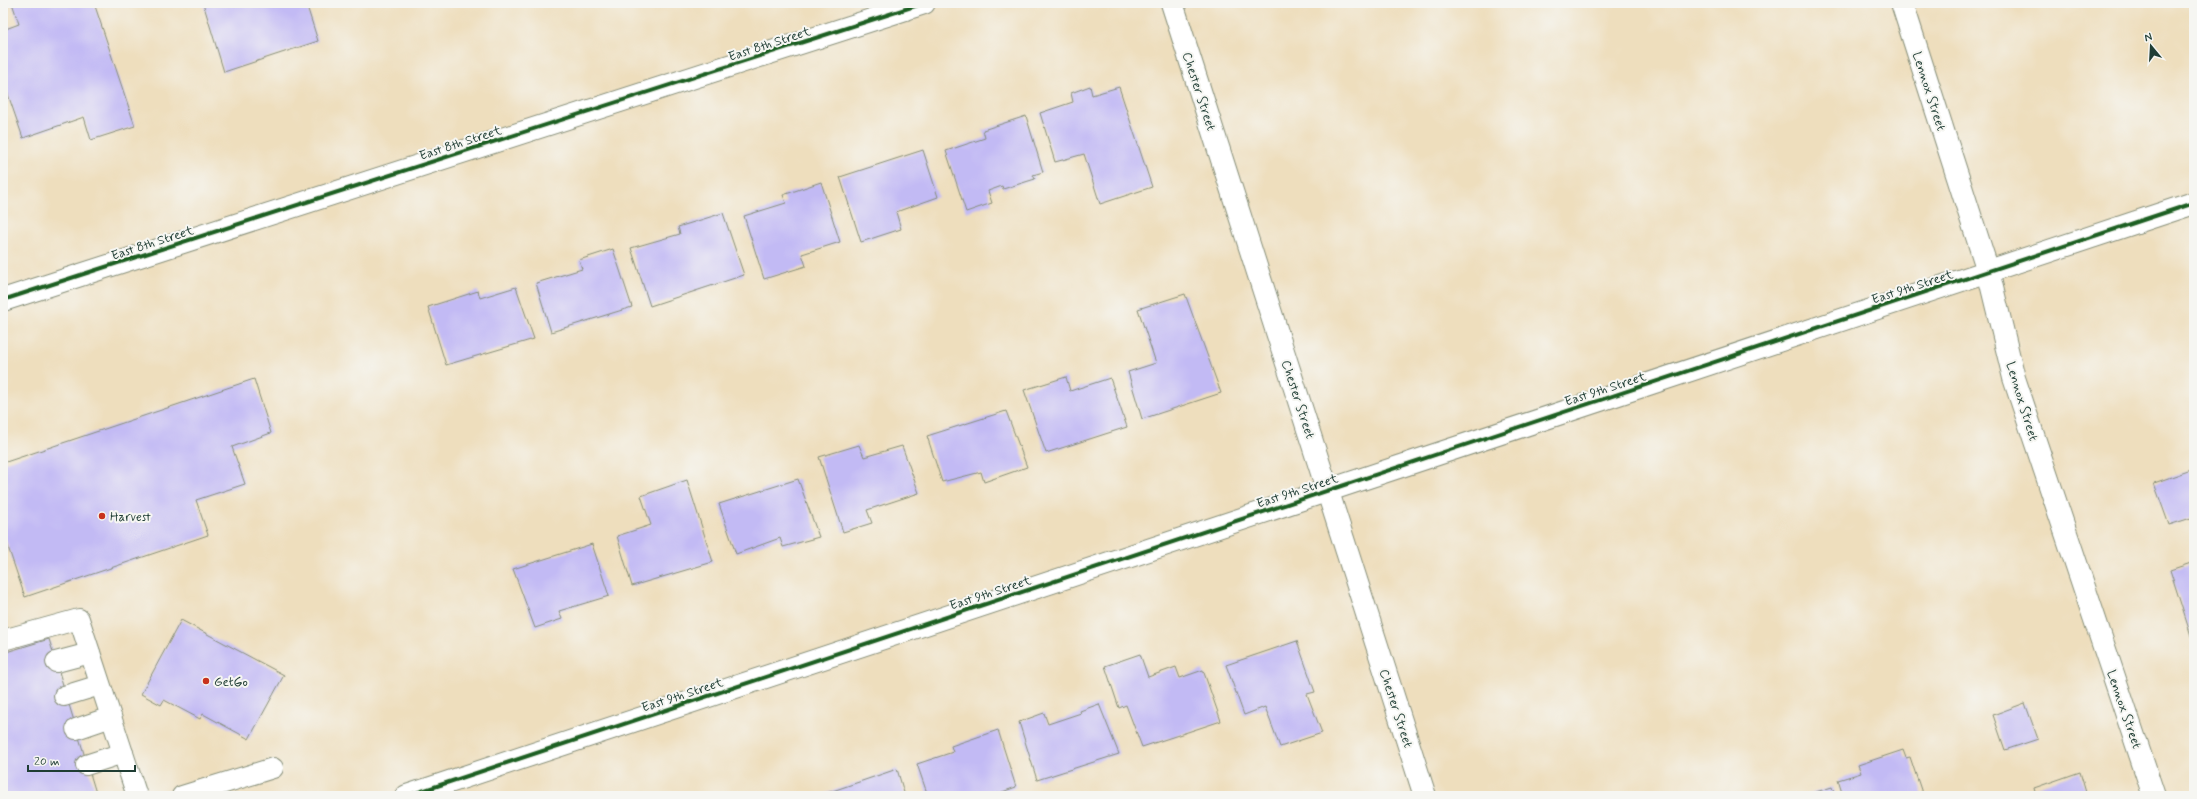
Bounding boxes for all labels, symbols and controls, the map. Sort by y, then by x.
street label: East 8th Street [726,23,813,66]
north arrow [2131,26,2171,66]
text: N [2143,30,2154,45]
street label: Chester Street [1178,50,1219,133]
street label: Lennox Street [1908,50,1949,133]
street label: East 8th Street [417,122,504,165]
street label: East 8th Street [109,222,196,265]
street label: East 9th Street [1870,266,1956,309]
street label: Chester Street [1277,358,1318,441]
street label: Lennox Street [2001,360,2042,443]
street label: East 9th Street [1563,368,1649,411]
street label: East 9th Street [1255,470,1341,513]
place label: Harvest [110,509,151,526]
marker: Harvest [97,511,107,521]
street label: East 9th Street [948,572,1034,615]
street label: Chester Street [1375,667,1416,750]
street label: Lennox Street [2102,668,2145,751]
place label: GetGo [214,674,248,691]
street label: East 9th Street [640,674,726,717]
marker: GetGo [201,676,211,686]
scale bar [28,747,135,773]
text: 20 m [34,754,60,770]

